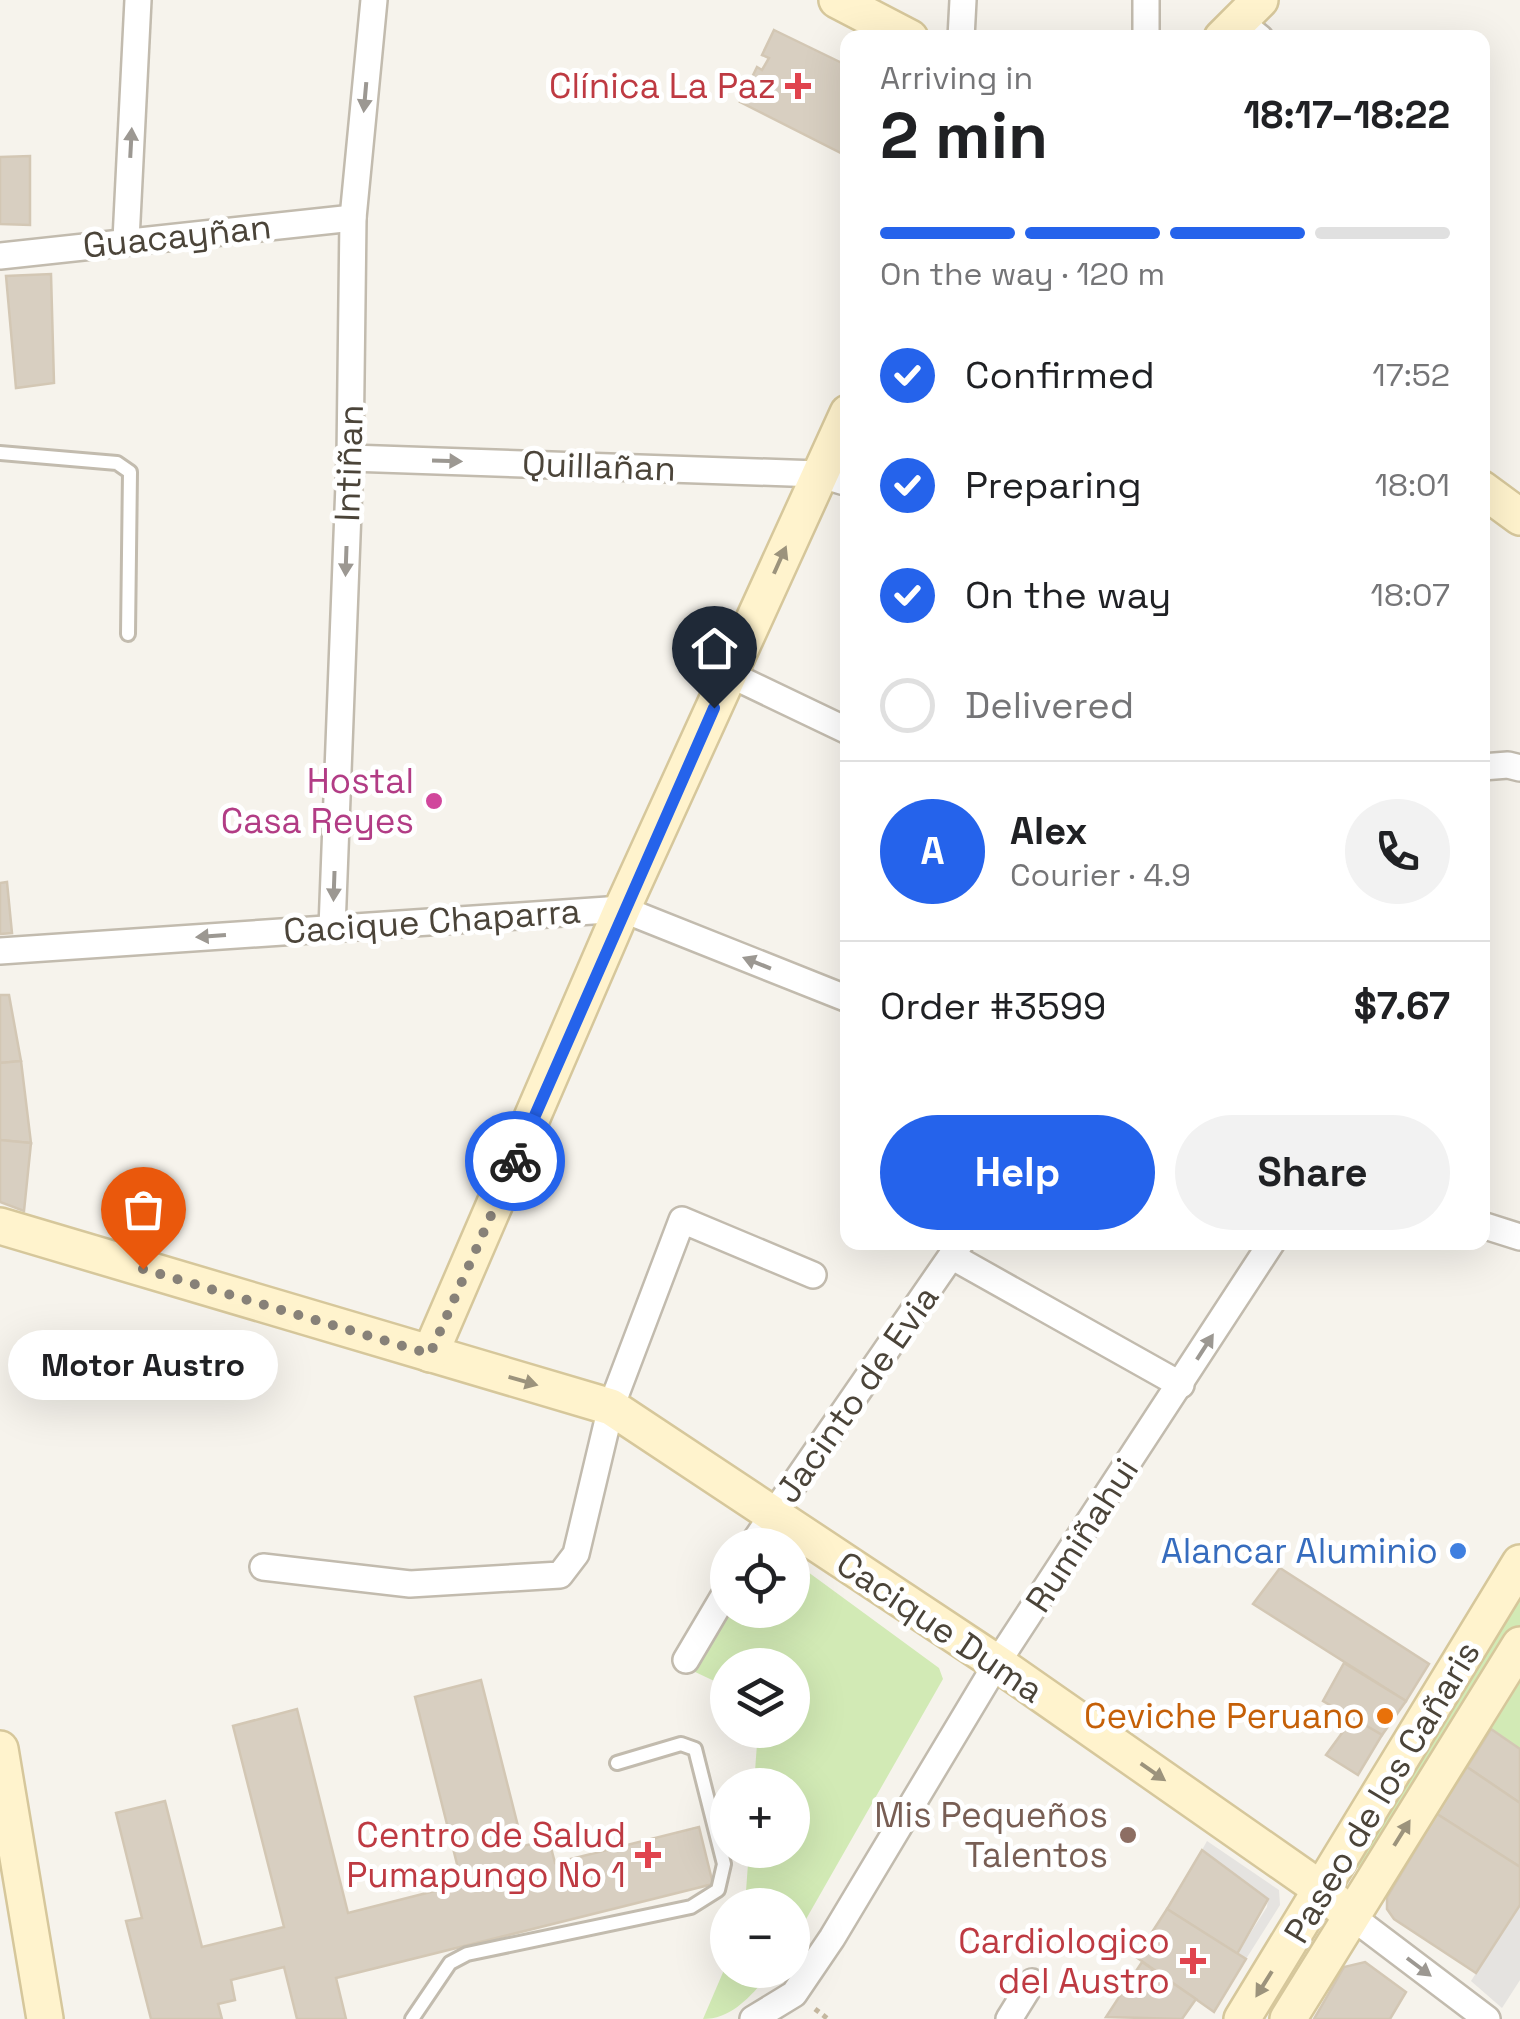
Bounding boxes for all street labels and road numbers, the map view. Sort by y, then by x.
street label: Guacayñan [81,204,273,268]
street label: Intiñan [325,404,373,522]
street label: Quillañan [521,441,677,491]
street label: Cacique Chaparra [282,889,582,953]
street label: Jacinto de Evia [766,1277,948,1511]
street label: Rumiñahui [1016,1450,1148,1620]
street label: Cacique Duma [828,1542,1052,1712]
street label: Paseo de los Cañaris [1274,1633,1490,1951]

